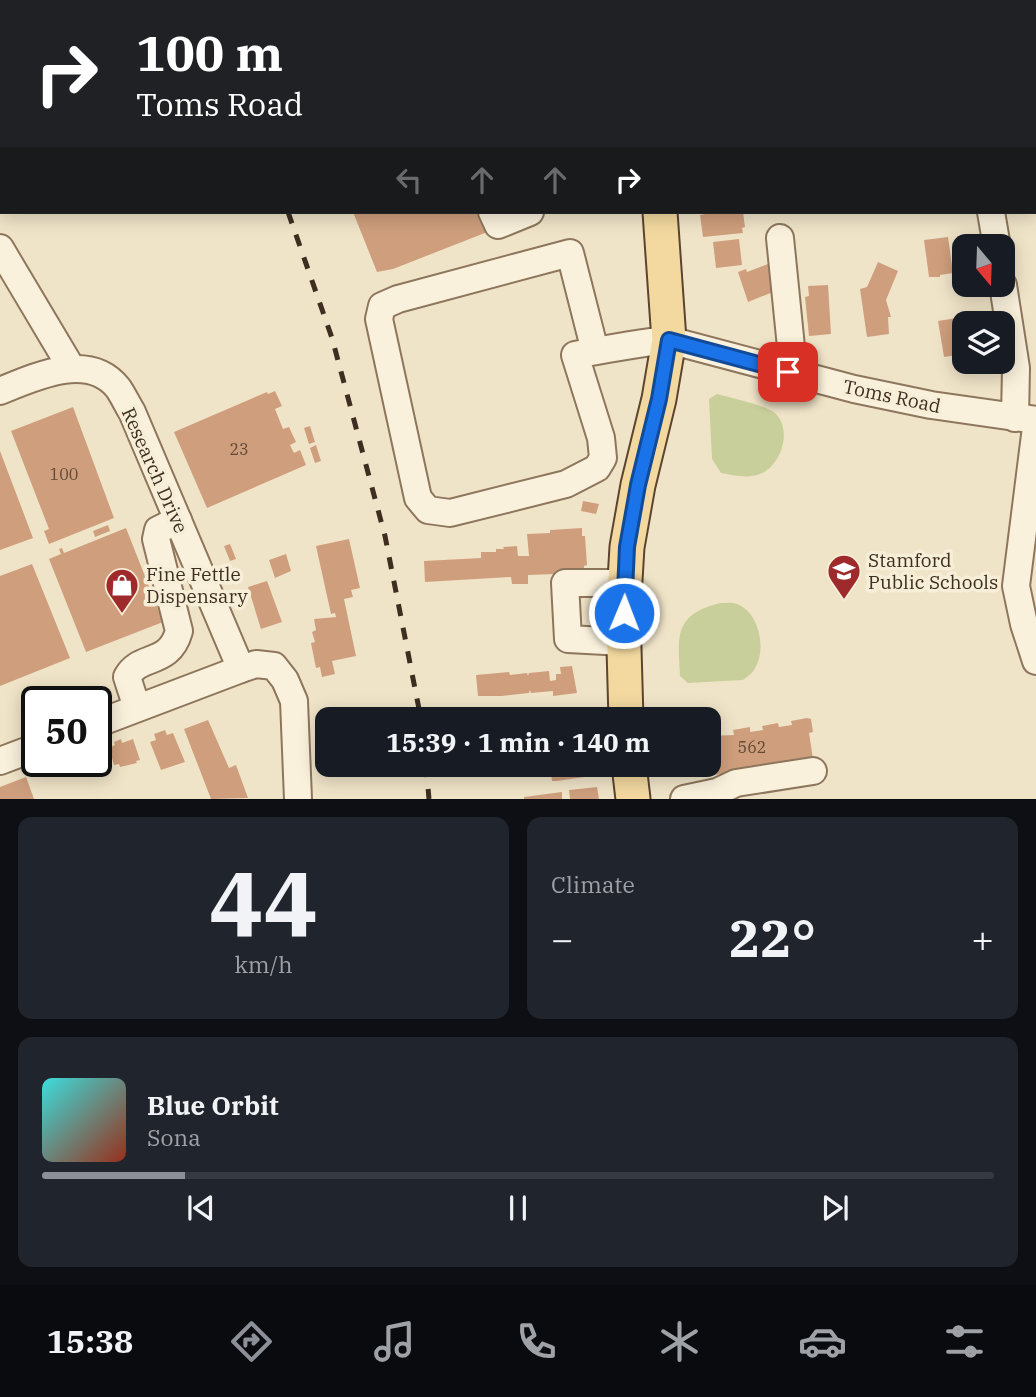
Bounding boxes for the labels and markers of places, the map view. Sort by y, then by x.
pin [758,342,818,402]
place label: Stamford Public Schools [868,548,998,594]
school or university icon: Stamford Public Schools [825,552,863,601]
place label: Fine Fettle Dispensary [146,562,248,608]
shop icon: Fine Fettle Dispensary [103,566,141,615]

